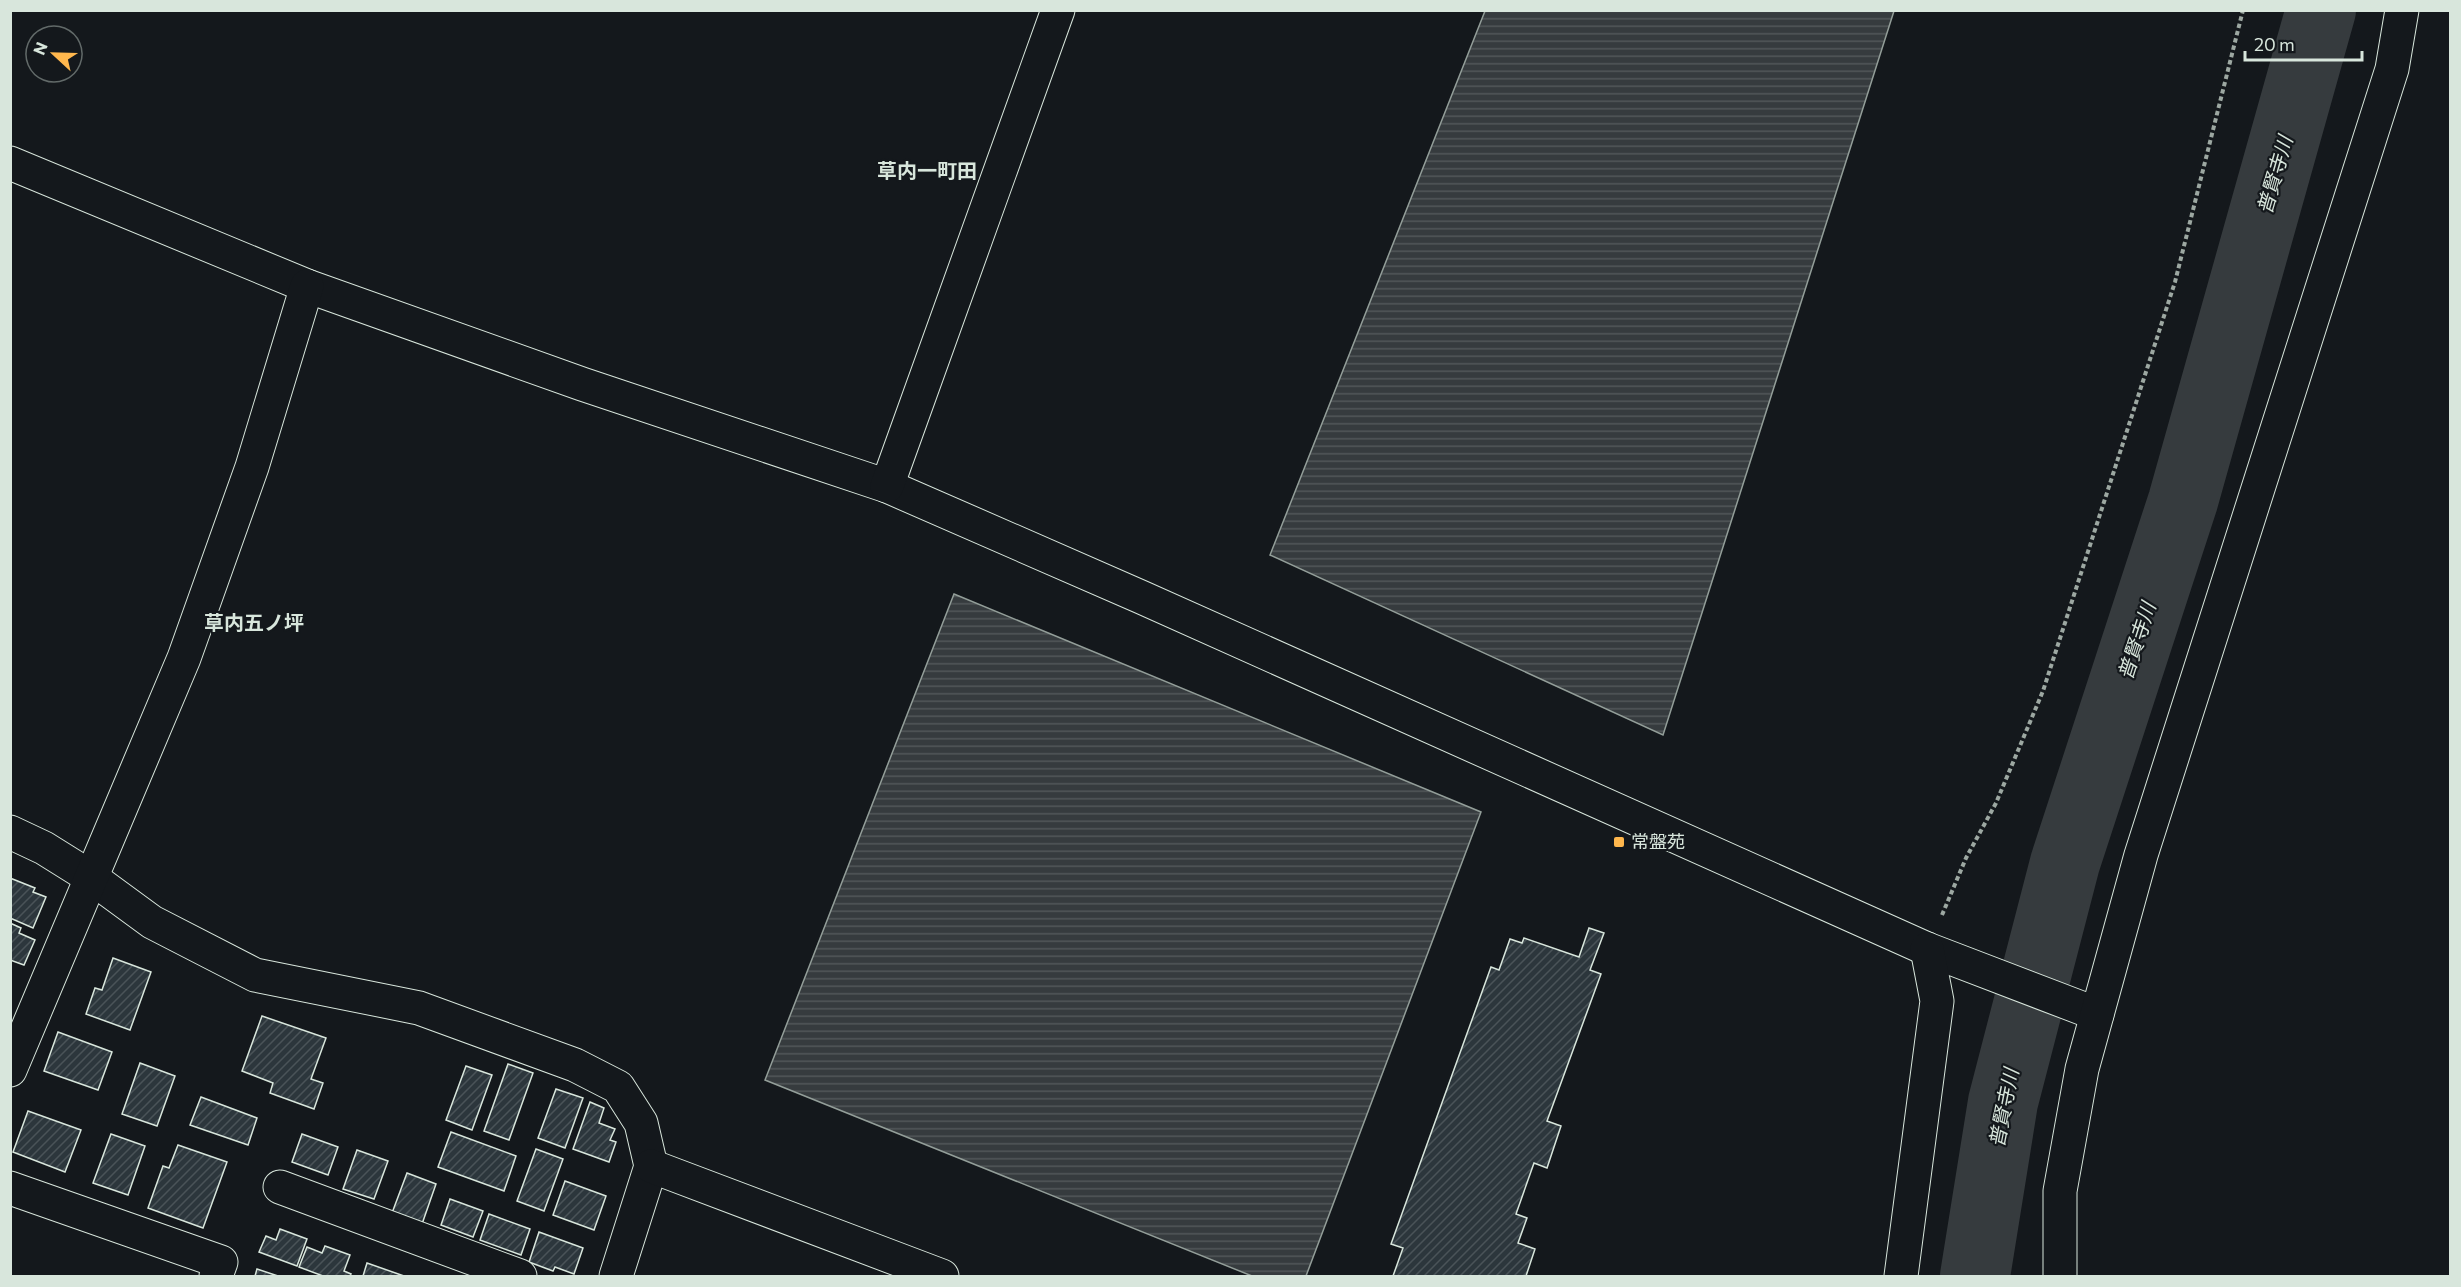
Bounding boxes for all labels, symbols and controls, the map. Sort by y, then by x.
north arrow [24,24,84,84]
scale bar [2245,24,2362,62]
text: 20 m [2254,33,2295,55]
text: N [29,39,51,57]
water label: 普賢寺川 [2251,131,2297,216]
district label: 草内一町田 [877,158,977,182]
water label: 普賢寺川 [2112,597,2160,682]
district label: 草内五ノ坪 [204,610,304,634]
place label: 常盤苑 [1631,830,1685,852]
marker: 常盤苑 [1612,835,1626,849]
water label: 普賢寺川 [1984,1064,2023,1149]

